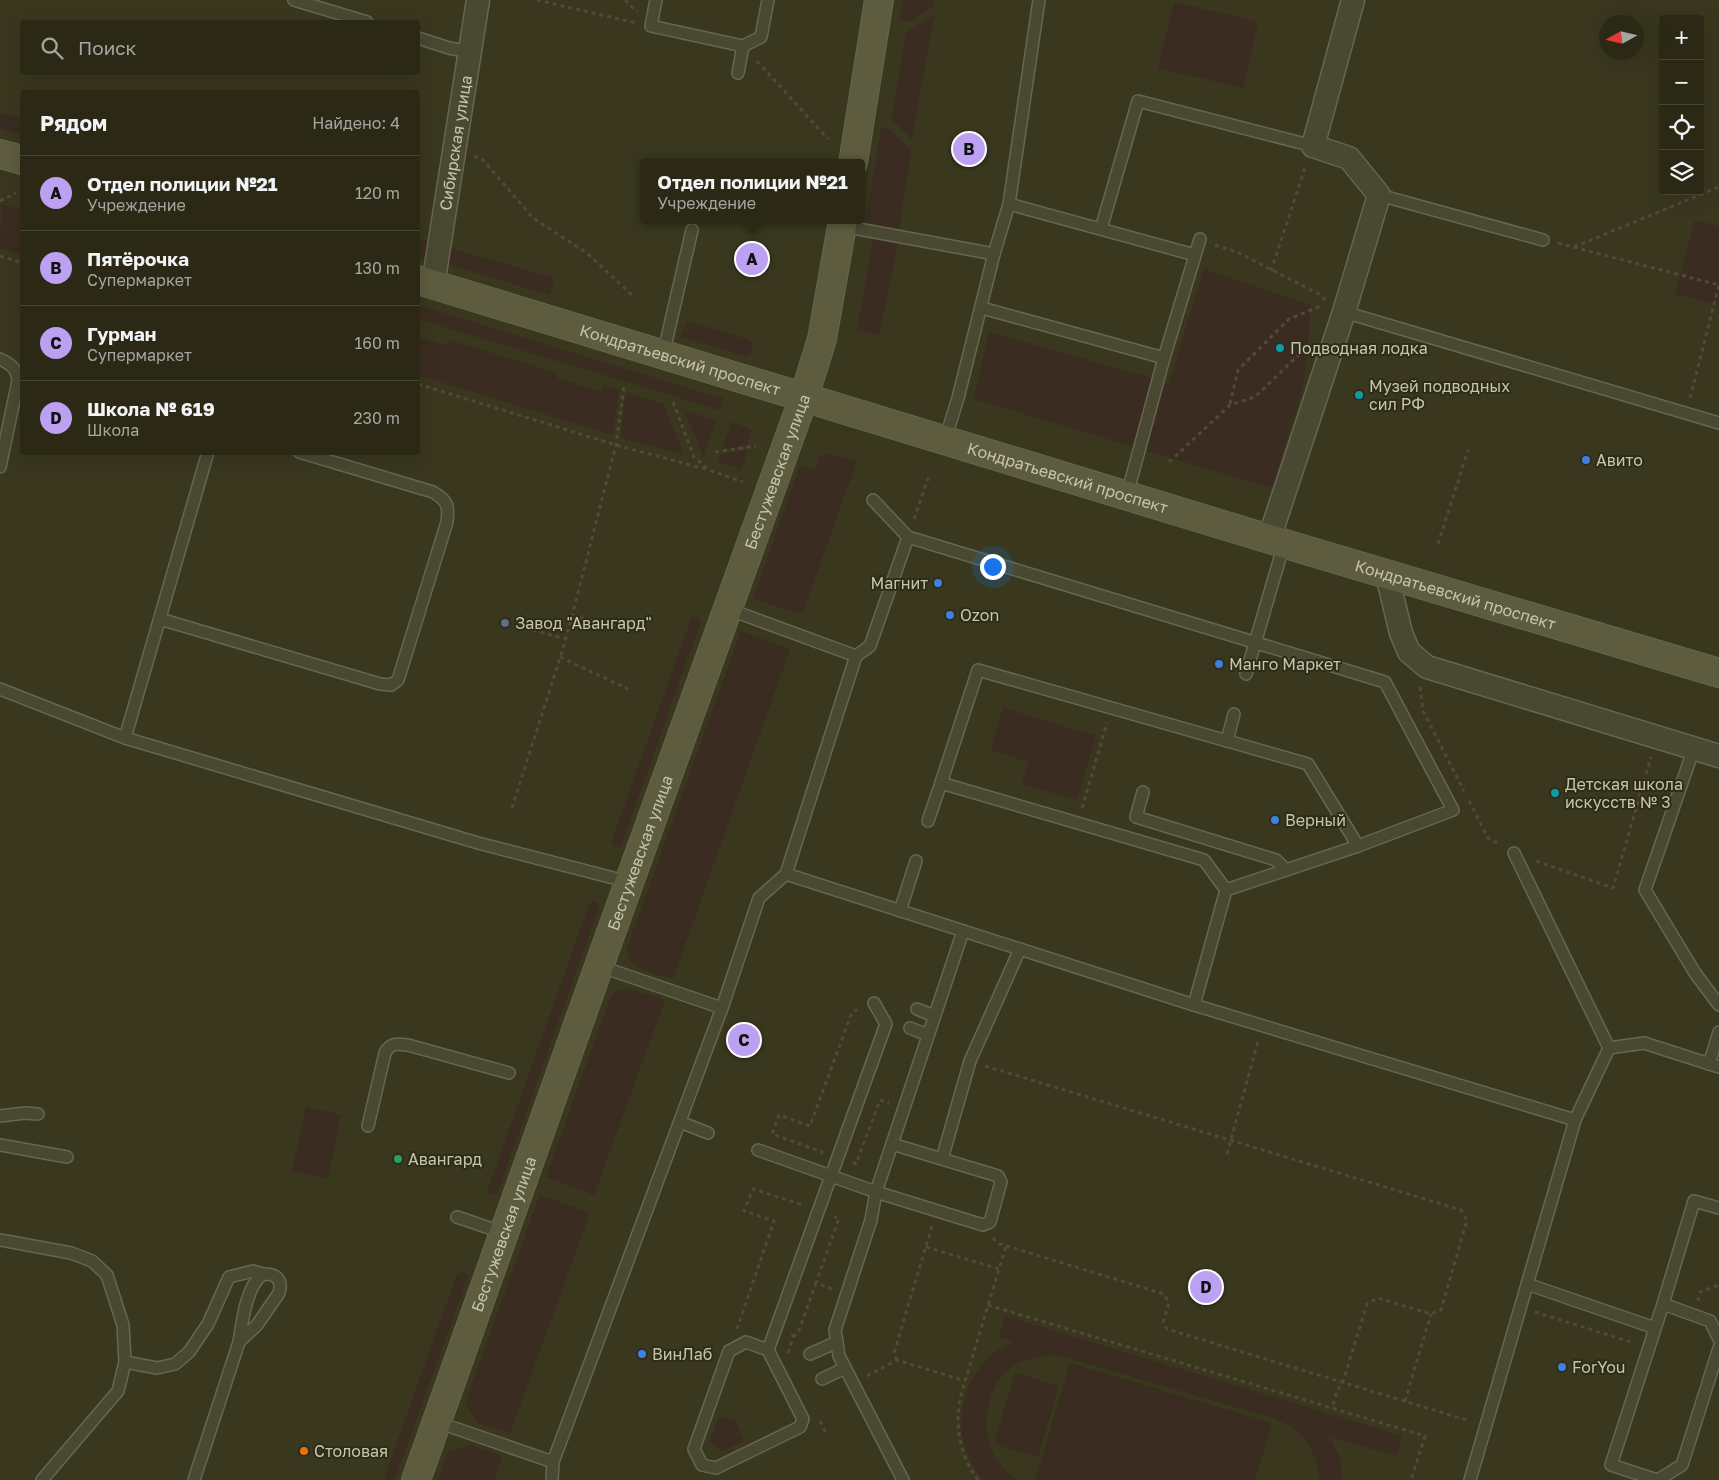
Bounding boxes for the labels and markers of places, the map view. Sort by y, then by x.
pin: B [953,130,985,168]
pin: A [736,240,768,278]
place label: Подводная лодка [1290,338,1428,358]
marker: Подводная лодка [1274,342,1286,354]
place label: Музей подводных сил РФ [1369,376,1510,414]
marker: Музей подводных сил РФ [1353,389,1365,401]
place label: Авито [1596,450,1643,470]
marker: Авито [1580,454,1592,466]
place label: Магнит [870,573,928,593]
marker: Магнит [932,577,944,589]
place label: Ozon [960,605,999,625]
marker: Ozon [944,609,956,621]
place label: Завод "Авангард" [515,613,652,633]
marker: Завод "Авангард" [499,617,511,629]
place label: Манго Маркет [1229,654,1341,674]
marker: Манго Маркет [1213,658,1225,670]
place label: Детская школа искусств № 3 [1565,774,1683,812]
marker: Детская школа искусств № 3 [1549,787,1561,799]
place label: Верный [1285,810,1346,830]
marker: Верный [1269,814,1281,826]
pin: C [728,1021,760,1059]
place label: Авангард [408,1149,482,1169]
marker: Авангард [392,1153,404,1165]
pin: D [1190,1268,1222,1306]
place label: ВинЛаб [652,1344,712,1364]
marker: ВинЛаб [636,1348,648,1360]
place label: ForYou [1572,1357,1625,1377]
marker: ForYou [1556,1361,1568,1373]
place label: Столовая [314,1441,388,1461]
marker: Столовая [298,1445,310,1457]

